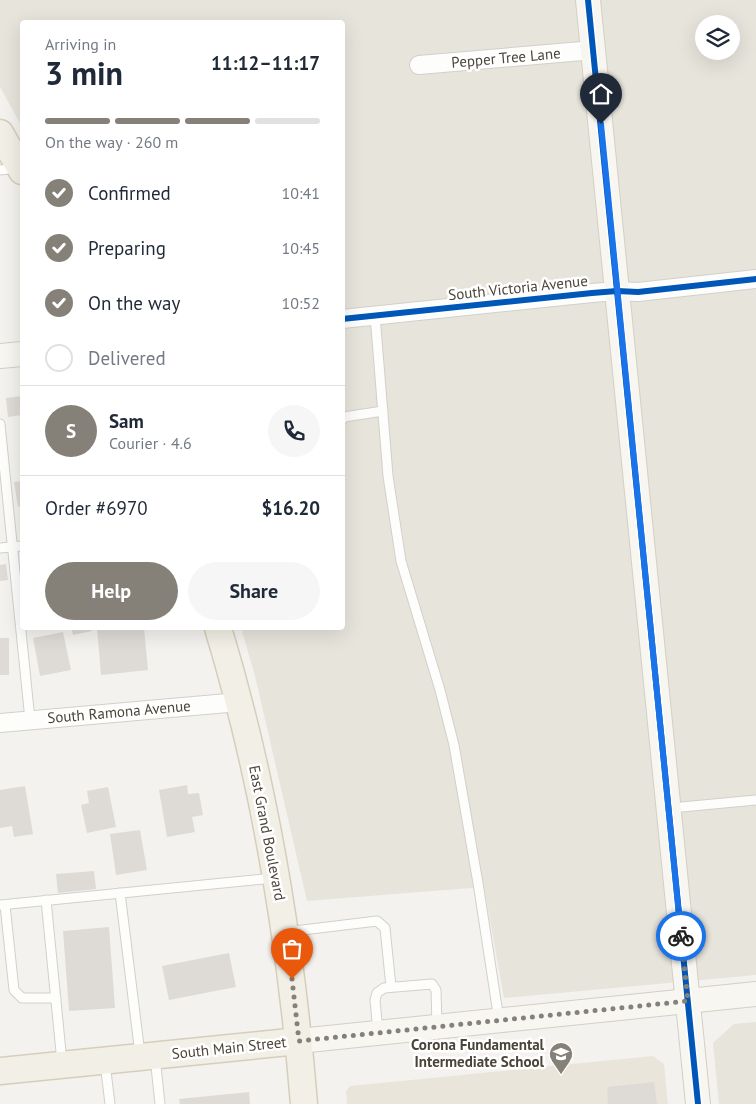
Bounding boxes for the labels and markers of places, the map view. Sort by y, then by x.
pin [580,73,622,124]
pin [271,928,313,979]
place label: Corona Fundamental Intermediate School [411,1035,545,1071]
school or university icon: Corona Fundamental Intermediate School [548,1041,574,1075]

